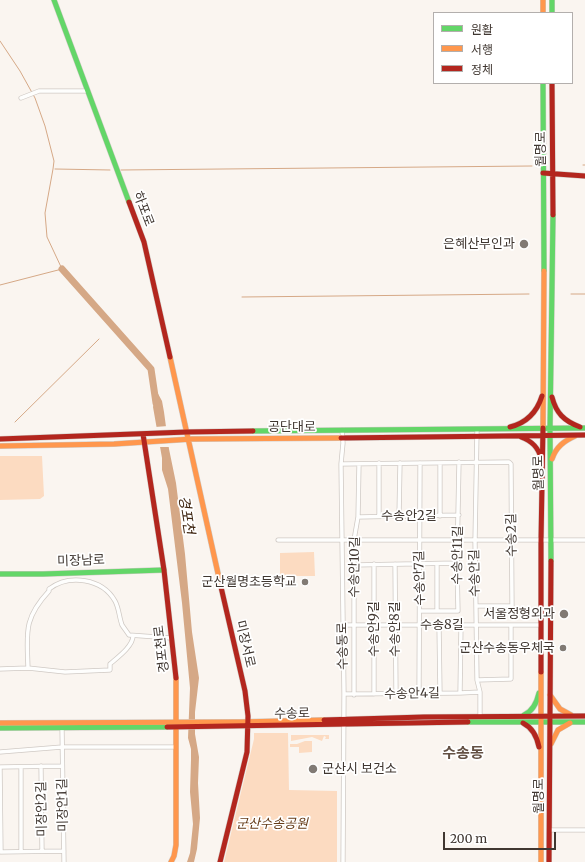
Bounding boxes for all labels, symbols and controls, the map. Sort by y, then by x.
legend [433,12,573,84]
text: 원활 [471,22,493,37]
text: 서행 [471,42,493,57]
text: 정체 [471,62,493,77]
street label: 월명로 [533,131,549,167]
street label: 하포로 [129,189,157,229]
place label: 은혜산부인과 [443,236,515,252]
marker: 은혜산부인과 [518,238,530,250]
street label: 공단대로 [268,419,316,435]
street label: 월명로 [531,455,547,491]
water label: 경포천 [175,495,197,535]
street label: 수송안2길 [381,508,437,524]
street label: 수송2길 [504,513,520,557]
street label: 수송안11길 [450,525,466,585]
street label: 수송안10길 [347,536,363,598]
street label: 수송안길 [467,549,483,597]
street label: 수송안7길 [412,550,428,606]
street label: 미장남로 [57,552,105,570]
place label: 군산월명초등학교 [201,574,297,590]
marker: 군산월명초등학교 [300,577,310,587]
street label: 수송안9길 [366,601,382,657]
street label: 수송안8길 [387,601,403,657]
place label: 서울정형외과 [483,606,555,622]
marker: 서울정형외과 [558,608,570,620]
street label: 수송8길 [420,617,464,633]
street label: 미장서로 [232,619,258,669]
street label: 수송동로 [335,622,351,670]
street label: 경포천로 [151,624,173,674]
place label: 군산수송동우체국 [459,640,555,656]
marker: 군산수송동우체국 [558,643,568,653]
street label: 수송안4길 [384,686,440,702]
street label: 수송로 [274,706,310,722]
district label: 수송동 [442,745,484,763]
place label: 군산시 보건소 [322,761,397,777]
marker: 군산시 보건소 [307,763,319,775]
street label: 미장안1길 [55,778,71,832]
street label: 월명로 [531,778,547,814]
street label: 미장안2길 [34,781,50,837]
park label: 군산수송공원 [236,816,308,832]
scale bar [445,824,558,850]
text: 200 m [450,831,487,846]

